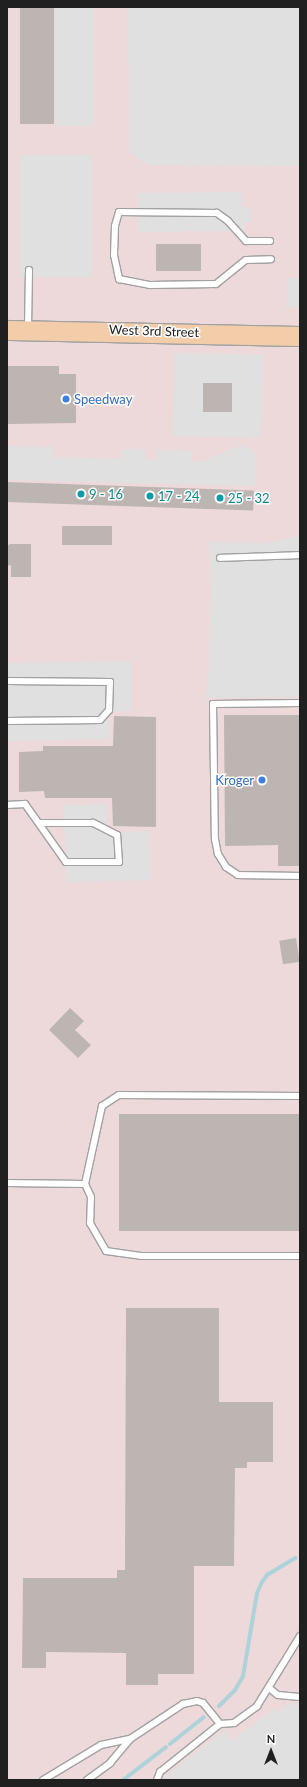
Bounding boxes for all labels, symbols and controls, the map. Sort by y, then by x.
street label: West 3rd Street [109,322,199,340]
place label: Speedway [74,391,132,407]
marker: Speedway [61,394,71,404]
place label: 9 - 16 [89,486,123,502]
place label: 17 - 24 [158,488,200,504]
marker: 9 - 16 [76,489,86,499]
place label: 25 - 32 [228,490,270,506]
marker: 17 - 24 [145,491,155,501]
marker: 25 - 32 [215,493,225,503]
place label: Kroger [215,772,254,788]
marker: Kroger [257,775,267,785]
north arrow [251,1731,291,1771]
text: N [267,1732,275,1745]

